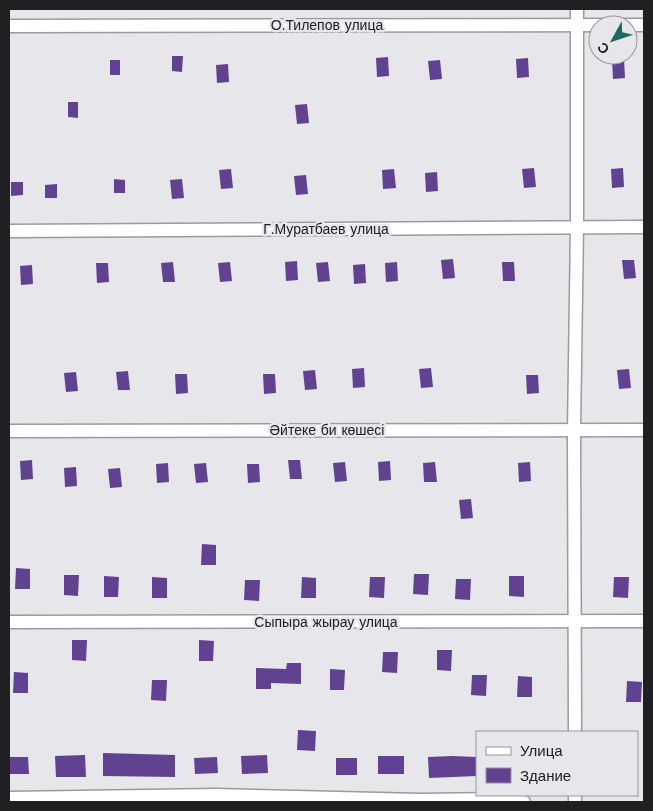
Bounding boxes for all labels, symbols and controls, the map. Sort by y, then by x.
north arrow [588,15,638,65]
street label: О.Тилепов улица [271,17,383,33]
text: С [594,39,612,57]
street label: Г.Муратбаев улица [263,221,389,237]
street label: Әйтеке би көшесі [270,422,384,438]
street label: Сыпыра жырау улица [254,614,398,630]
legend [476,731,638,796]
text: Улица [520,742,563,760]
text: Здание [520,767,571,785]

